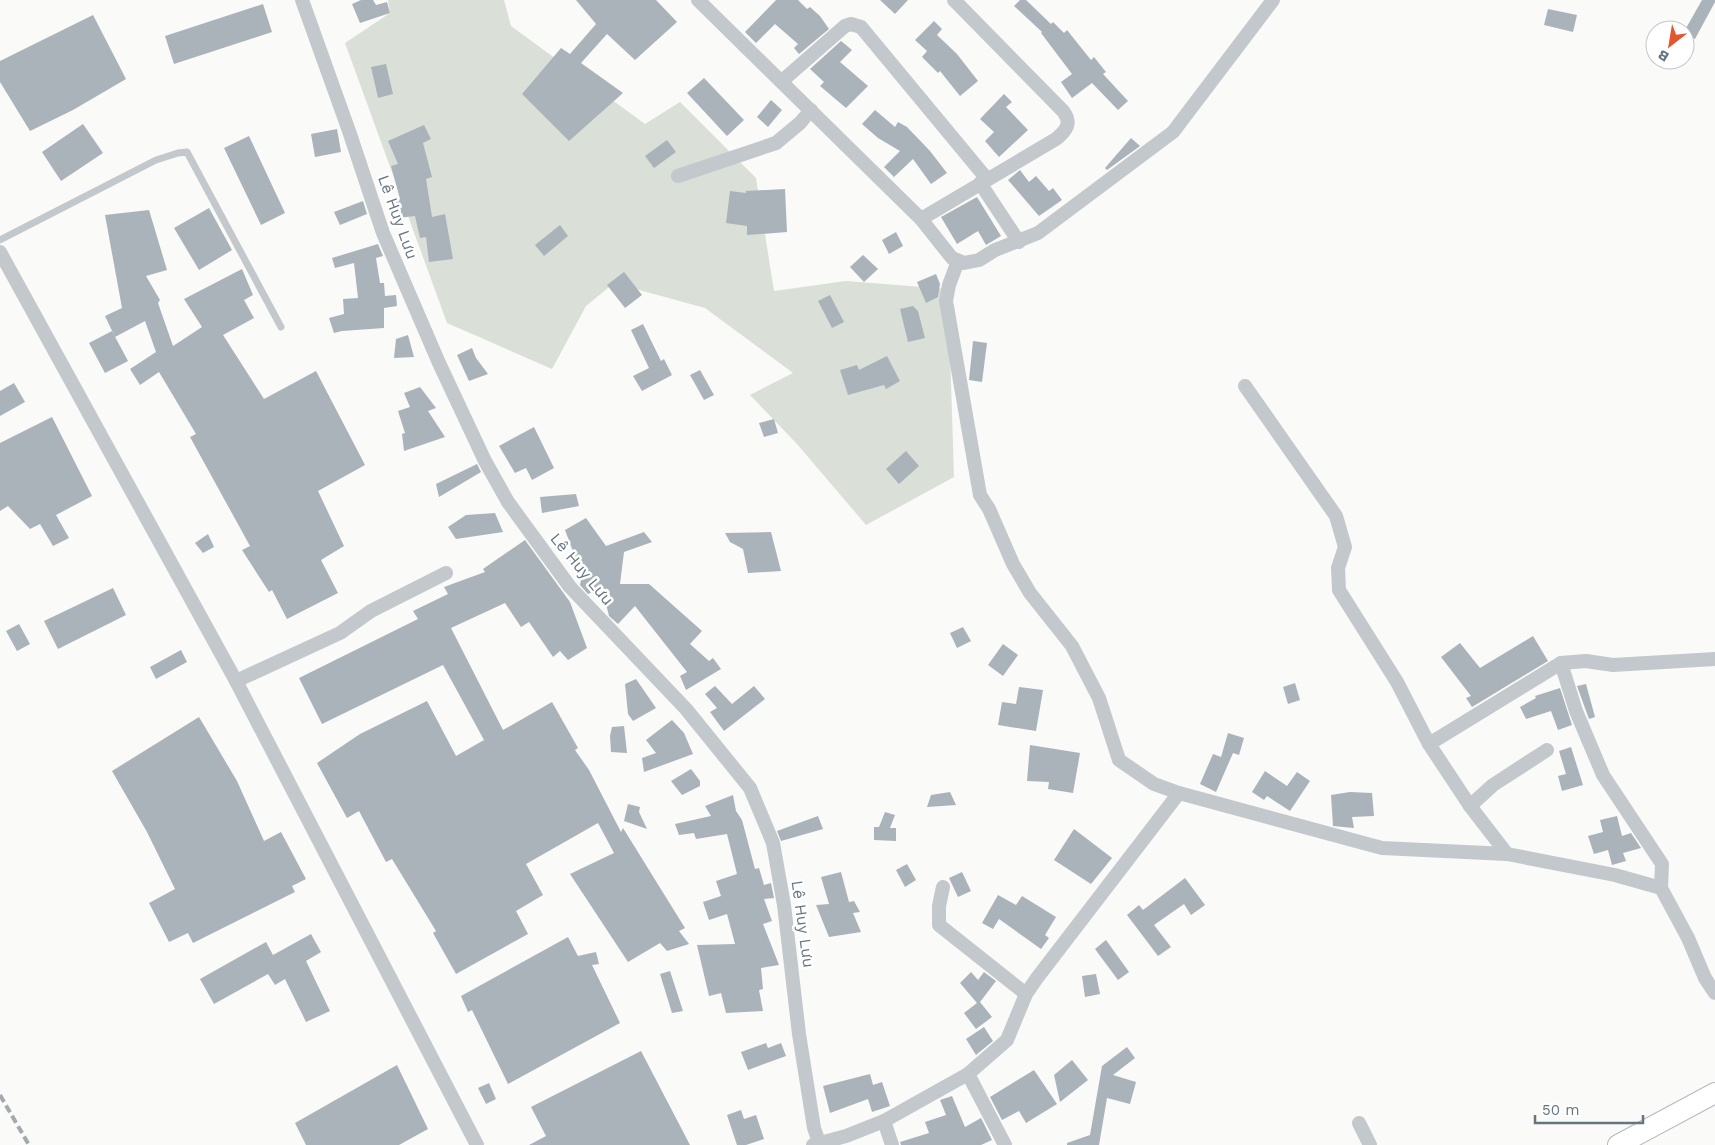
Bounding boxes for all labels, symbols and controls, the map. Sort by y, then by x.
north arrow [1645,20,1695,70]
text: B [1655,47,1672,65]
street label: Lê Huy Lưu [374,172,422,262]
street label: Lê Huy Lưu [546,529,618,609]
street label: Lê Huy Lưu [787,879,819,969]
scale bar [1535,1092,1642,1124]
text: 50 m [1542,1101,1579,1119]

